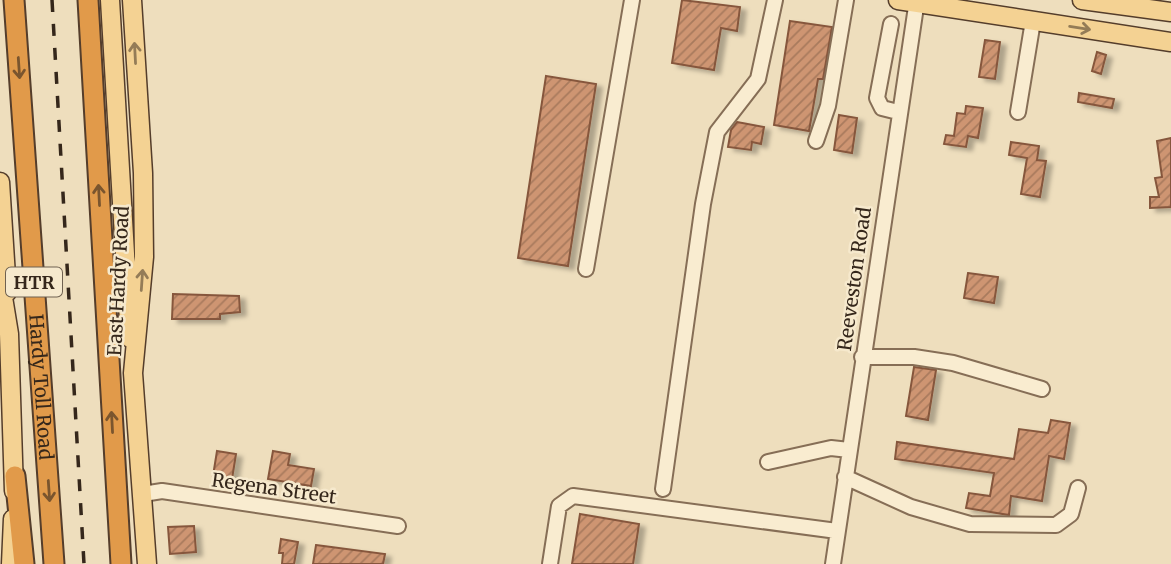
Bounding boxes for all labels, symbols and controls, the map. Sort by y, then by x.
one-way arrow [1068,22,1091,35]
one-way arrow [128,42,141,65]
one-way arrow [13,56,26,79]
one-way arrow [92,185,105,207]
street label: East Hardy Road [102,205,134,357]
street label: Reeveston Road [832,206,876,352]
road number: HTR [6,268,62,296]
one-way arrow [136,269,149,292]
street label: Hardy Toll Road [24,313,59,461]
one-way arrow [106,411,119,434]
street label: Regena Street [210,467,339,509]
one-way arrow [43,479,56,501]

